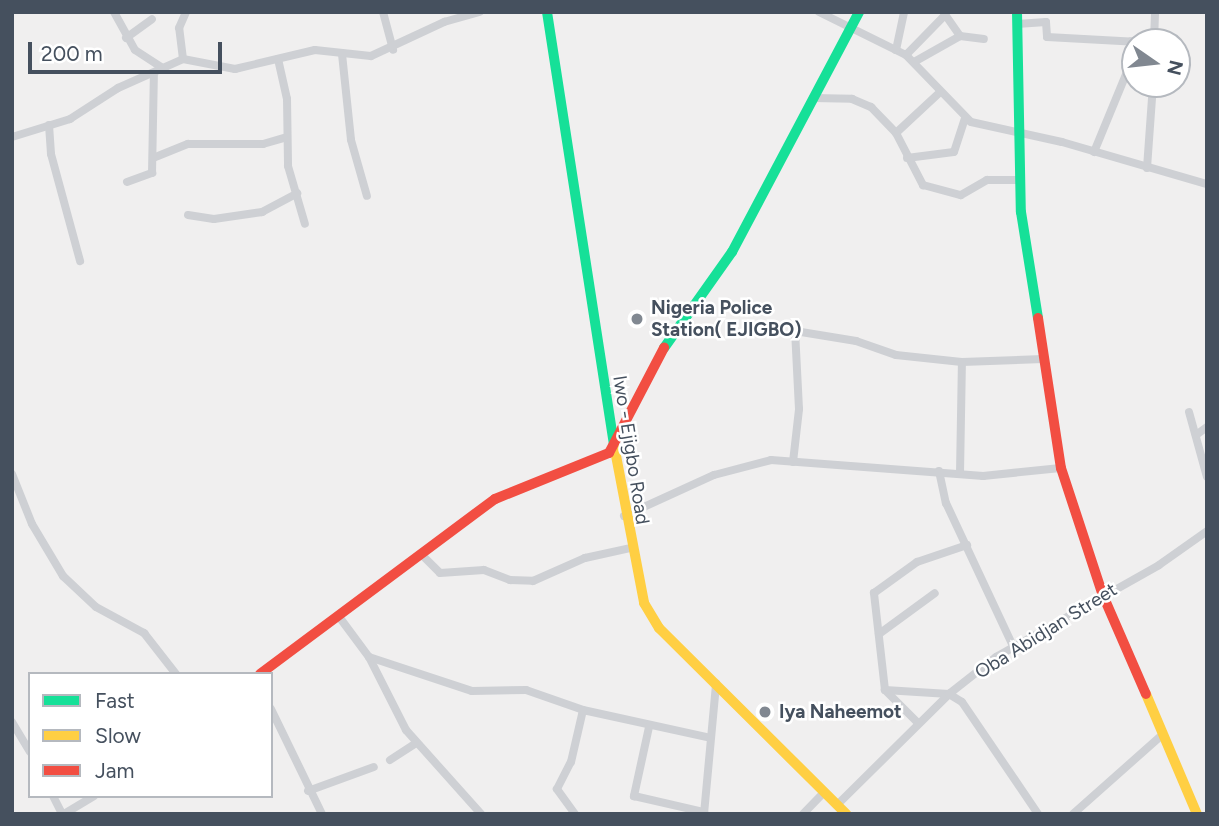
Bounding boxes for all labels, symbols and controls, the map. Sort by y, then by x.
scale bar [32,28,226,72]
north arrow [1121,28,1191,98]
text: 200 m [41,41,103,66]
text: N [1162,58,1188,78]
place label: Nigeria Police Station( EJIGBO) [651,297,801,341]
marker: Nigeria Police Station( EJIGBO) [629,311,645,327]
street label: Iwo - Ejigbo Road [608,374,654,526]
street label: Oba Abidjan Street [971,578,1121,684]
legend [28,672,273,798]
text: Fast [95,688,135,713]
place label: Iya Naheemot [779,701,902,723]
marker: Iya Naheemot [757,704,773,720]
text: Slow [95,723,141,748]
text: Jam [95,758,134,783]

